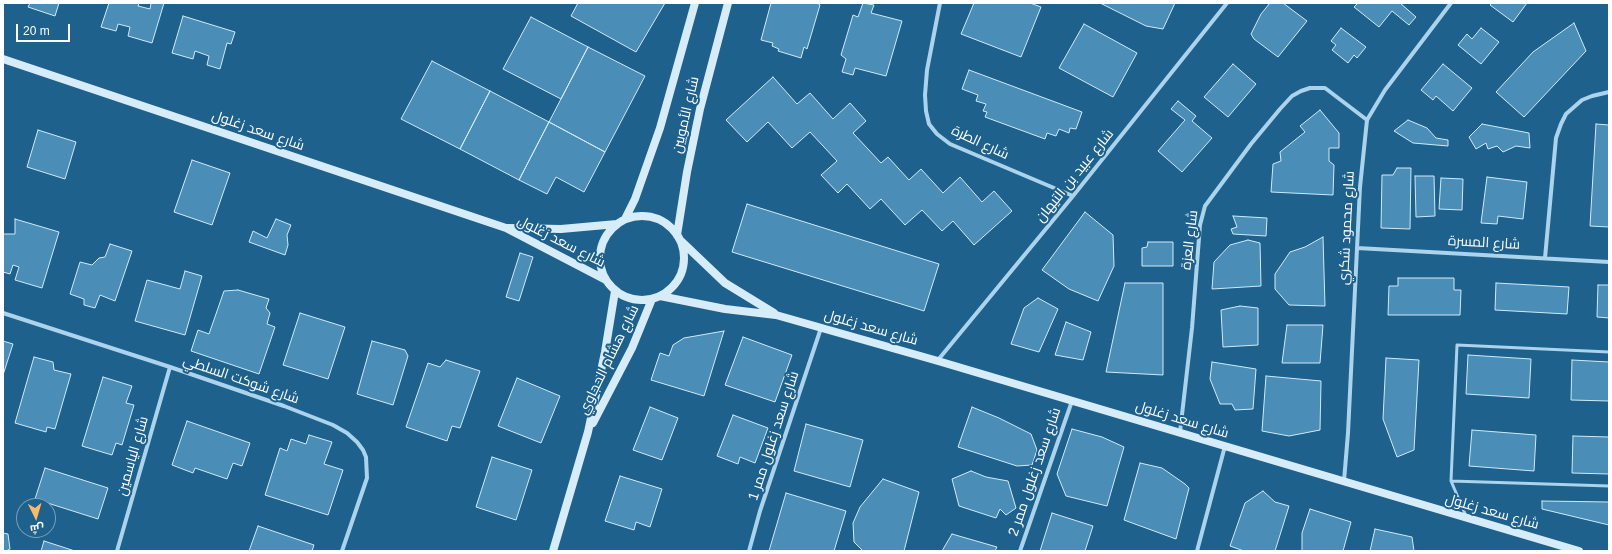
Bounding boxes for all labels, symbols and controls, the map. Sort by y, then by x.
scale bar [18,16,72,42]
text: 20 m [23,24,50,38]
street label: شارع الأمويين [669,75,703,155]
street label: شارع سعد زغلول [210,107,306,155]
street label: شارع الطرة [949,122,1011,164]
street label: شارع عبيد بن التيهان [1032,126,1118,226]
street label: شارع محمود شكري [1336,171,1358,285]
street label: شارع العزة [1178,209,1202,271]
street label: شارع سعد زغلول [514,213,608,271]
street label: شارع المسرة [1447,233,1521,253]
street label: شارع هشام الحجاوي [575,302,643,418]
street label: شارع سعد زغلول [822,307,920,349]
street label: شارع شوكت السلطي [181,352,301,408]
street label: شارع سعد زغلول ممر 1 [745,369,803,503]
street label: شارع سعد زغلول [1133,398,1231,442]
street label: شارع سعد زغلول ممر 2 [1005,406,1065,538]
street label: شارع الياسمين [114,414,152,498]
street label: شارع سعد زغلول [1443,491,1541,533]
north arrow [16,498,56,538]
text: ش [29,522,45,536]

